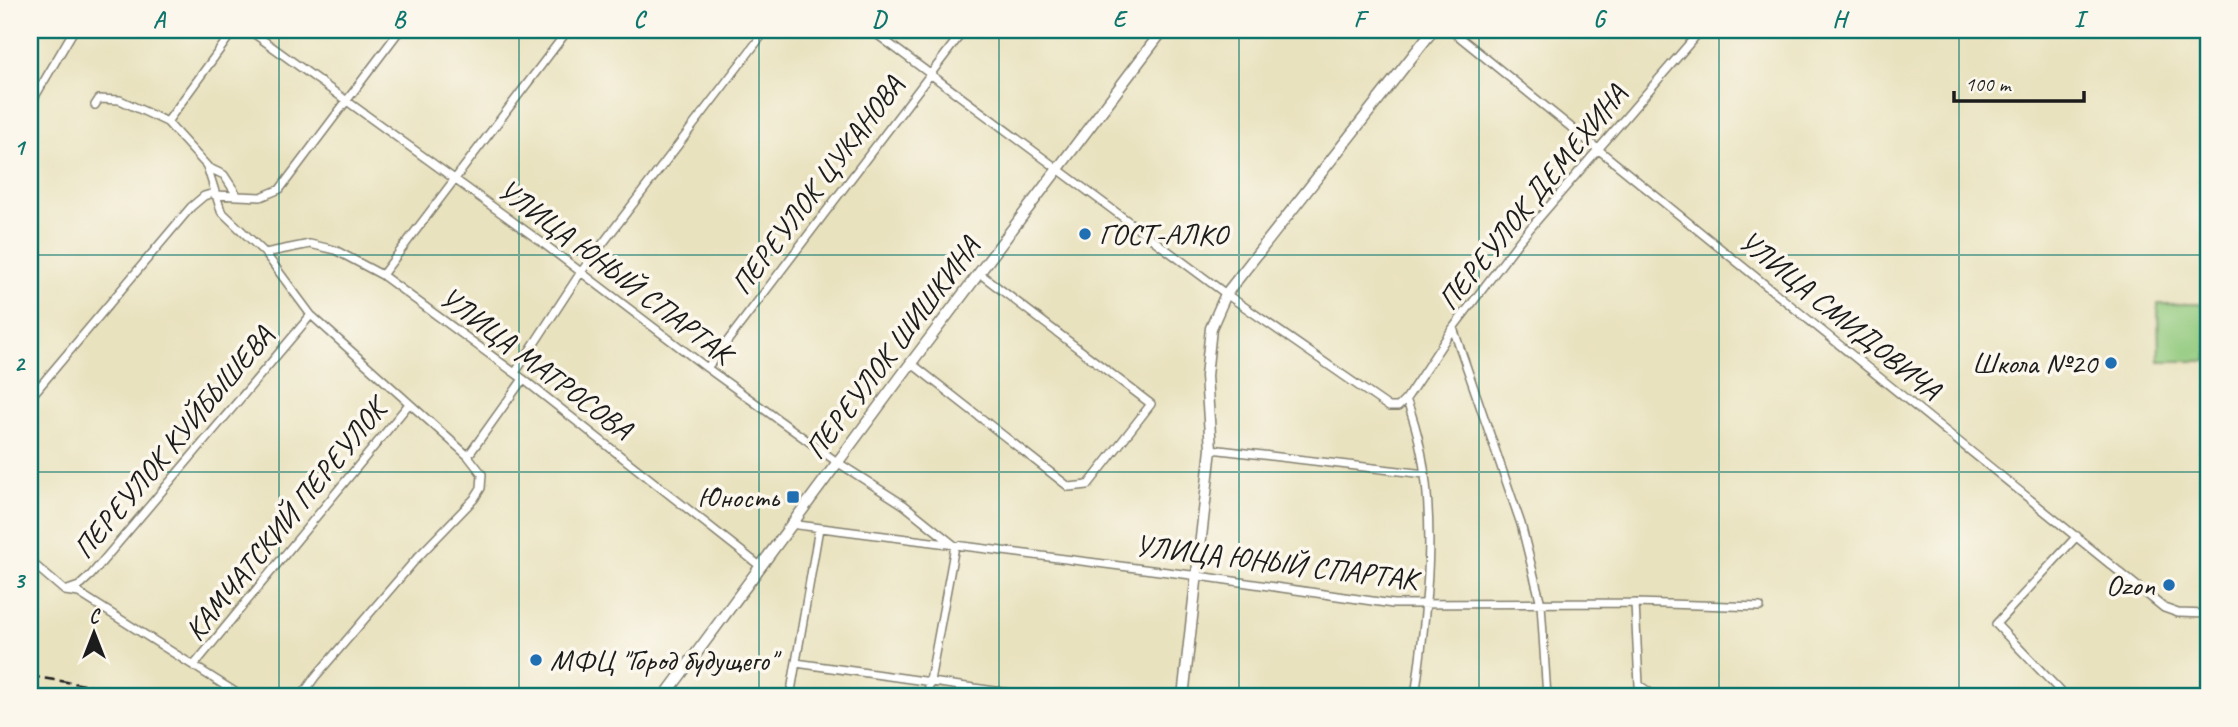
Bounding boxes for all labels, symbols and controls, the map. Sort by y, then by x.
text: A [153,5,167,34]
text: B [393,5,407,34]
text: C [634,5,648,34]
text: D [872,5,888,34]
text: E [1113,5,1129,34]
text: F [1354,5,1370,34]
text: G [1593,5,1608,34]
text: H [1832,5,1850,34]
text: I [2074,5,2089,34]
scale bar [1954,60,2084,104]
street label: ПЕРЕУЛОК ЦУКАНОВА [722,67,912,302]
text: 100 m [1965,71,2012,97]
street label: ПЕРЕУЛОК ДЕМЕХИНА [1429,76,1635,318]
text: 1 [14,133,27,162]
street label: УЛИЦА ЮНЫЙ СПАРТАК [490,170,744,375]
place label: ГОСТ-АЛКО [1099,215,1230,253]
street label: УЛИЦА СМИДОВИЧА [1731,222,1950,409]
marker: ГОСТ-АЛКО [1077,226,1093,242]
street label: ПЕРЕУЛОК ШИШКИНА [796,228,989,467]
street label: УЛИЦА МАТРОСОВА [432,278,641,449]
street label: ПЕРЕУЛОК КУЙБЫШЕВА [64,317,282,566]
place label: Школа №20 [1972,344,2099,382]
text: 2 [14,349,27,378]
marker: Школа №20 [2103,355,2119,371]
street label: КАМЧАТСКИЙ ПЕРЕУЛОК [176,387,398,648]
place label: Юность [697,478,781,516]
marker: Юность [785,489,801,505]
street label: УЛИЦА ЮНЫЙ СПАРТАК [1133,526,1424,599]
text: 3 [14,566,27,595]
place label: Ozon [2106,566,2155,604]
marker: Ozon [2161,577,2177,593]
north arrow [60,598,130,668]
text: С [89,605,101,629]
place label: МФЦ "Город будущего" [550,641,782,679]
marker: МФЦ "Город будущего" [528,652,544,668]

